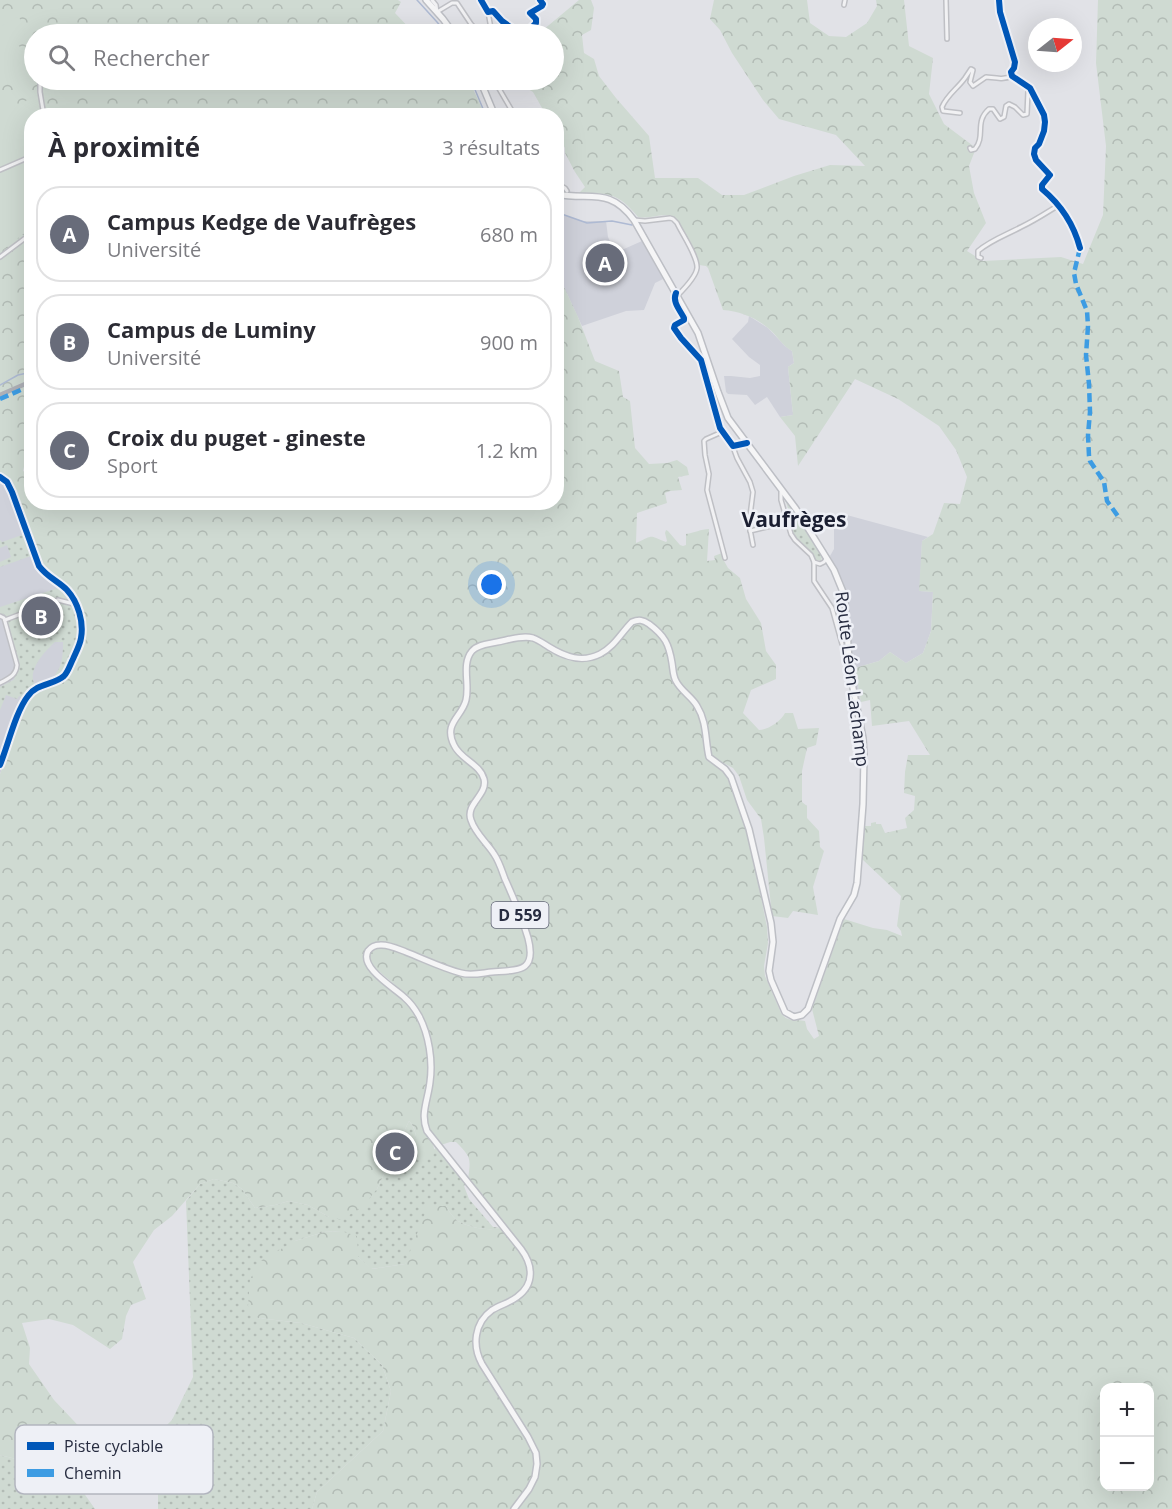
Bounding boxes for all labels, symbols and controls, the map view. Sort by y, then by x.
north arrow [1028,18,1082,72]
search box [24,24,564,90]
icon: search [45,41,78,74]
text: Rechercher [93,42,210,72]
text: À proximité [48,129,200,165]
text: 3 résultats [442,134,540,161]
text: Campus Kedge de Vaufrèges [107,206,416,236]
text: A [63,221,76,248]
text: 680 m [480,221,538,248]
text: Université [107,236,201,263]
pin: A [586,240,624,286]
text: Campus de Luminy [107,314,316,344]
text: B [63,329,76,356]
text: 900 m [480,329,538,356]
text: Université [107,344,201,371]
text: Croix du puget - gineste [107,422,366,452]
text: C [63,437,76,464]
text: 1.2 km [476,437,538,464]
text: Sport [107,452,158,479]
district label: Vaufrèges [742,505,846,533]
your location [477,570,506,599]
street label: Route Léon Lachamp [830,590,876,768]
pin: B [22,594,60,638]
road number: D 559 [492,902,548,928]
pin: C [376,1130,414,1174]
map controls [1100,1383,1154,1491]
button: + [1100,1383,1154,1437]
legend [15,1425,213,1494]
text: Piste cyclable [64,1435,163,1457]
button: − [1100,1437,1154,1491]
text: Chemin [64,1462,122,1484]

